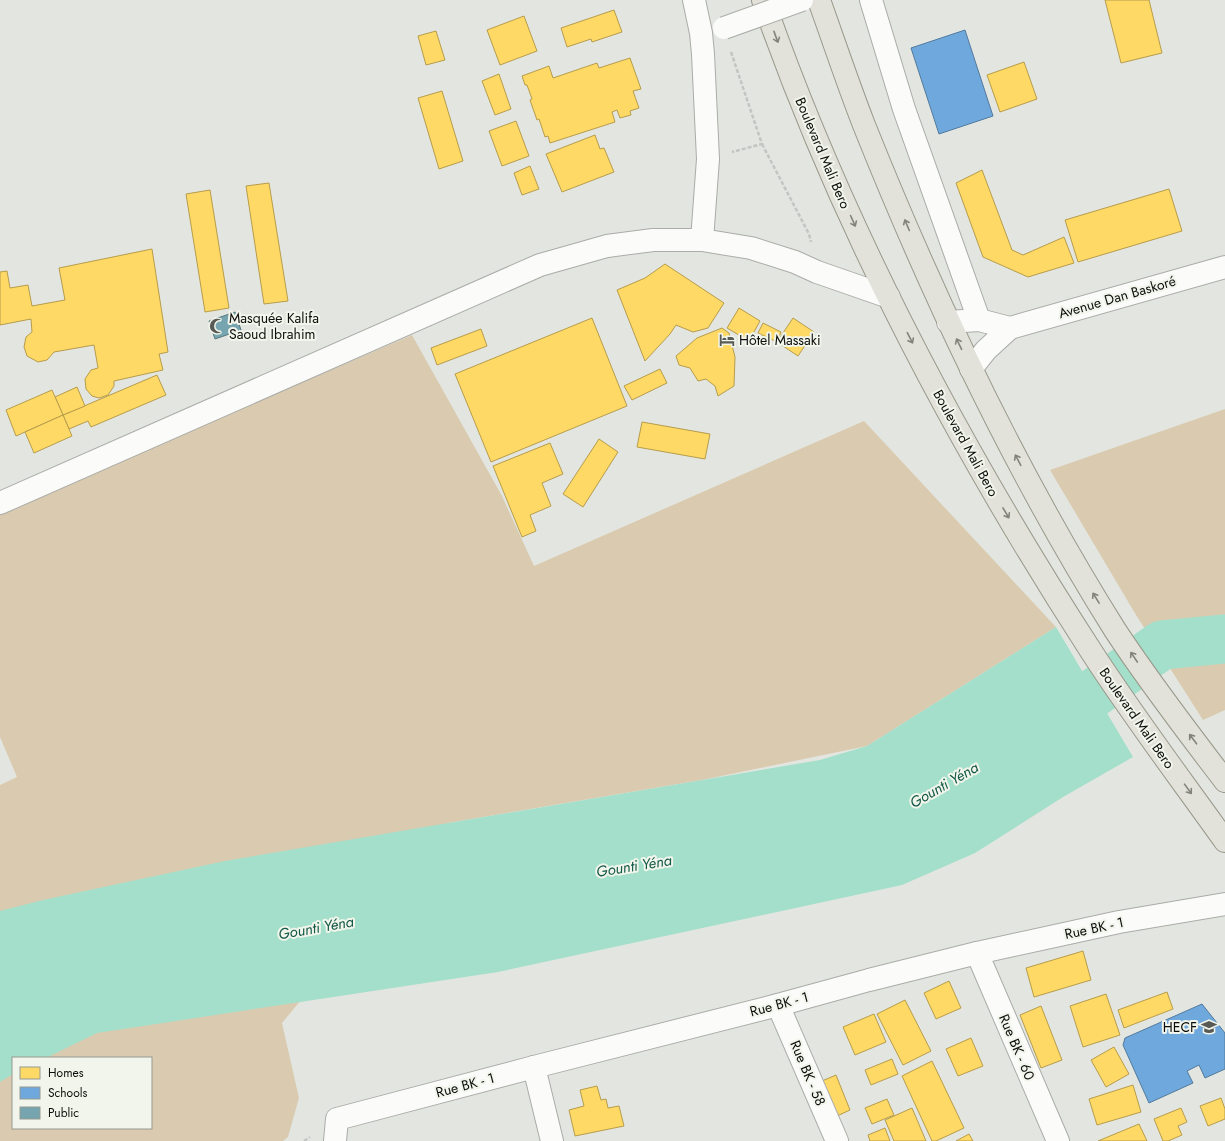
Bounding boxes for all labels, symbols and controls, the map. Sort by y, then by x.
one-way arrow [772,30,780,42]
street label: Boulevard Mali Bero [790,94,856,212]
one-way arrow [850,215,857,227]
one-way arrow [902,220,910,232]
street label: Avenue Dan Baskoré [1056,271,1178,323]
place label: Masquée Kalifa Saoud Ibrahim [229,308,319,344]
mosque icon: Masquée Kalifa Saoud Ibrahim [208,317,226,335]
place label: Hôtel Massaki [739,330,821,350]
hotel icon: Hôtel Massaki [718,331,736,349]
one-way arrow [907,332,914,344]
one-way arrow [955,339,962,351]
street label: Boulevard Mali Bero [928,386,1004,500]
one-way arrow [1013,454,1021,466]
one-way arrow [1002,507,1010,519]
one-way arrow [1091,592,1099,604]
one-way arrow [1129,651,1137,663]
street label: Boulevard Mali Bero [1095,663,1180,773]
one-way arrow [1189,733,1197,744]
water label: Gounti Yéna [905,756,983,814]
one-way arrow [1184,783,1192,794]
water label: Gounti Yéna [595,849,674,883]
water label: Gounti Yéna [276,910,356,945]
street label: Rue BK - 1 [1063,912,1125,944]
street label: Rue BK - 1 [747,987,811,1021]
street label: Rue BK - 60 [994,1011,1040,1083]
place label: HECF [1163,1017,1197,1037]
school or university icon: HECF [1200,1018,1218,1036]
street label: Rue BK - 58 [785,1037,831,1109]
legend [12,1057,152,1129]
text: Homes [48,1064,84,1082]
street label: Rue BK - 1 [433,1068,497,1102]
text: Schools [48,1084,87,1102]
text: Public [48,1104,79,1122]

